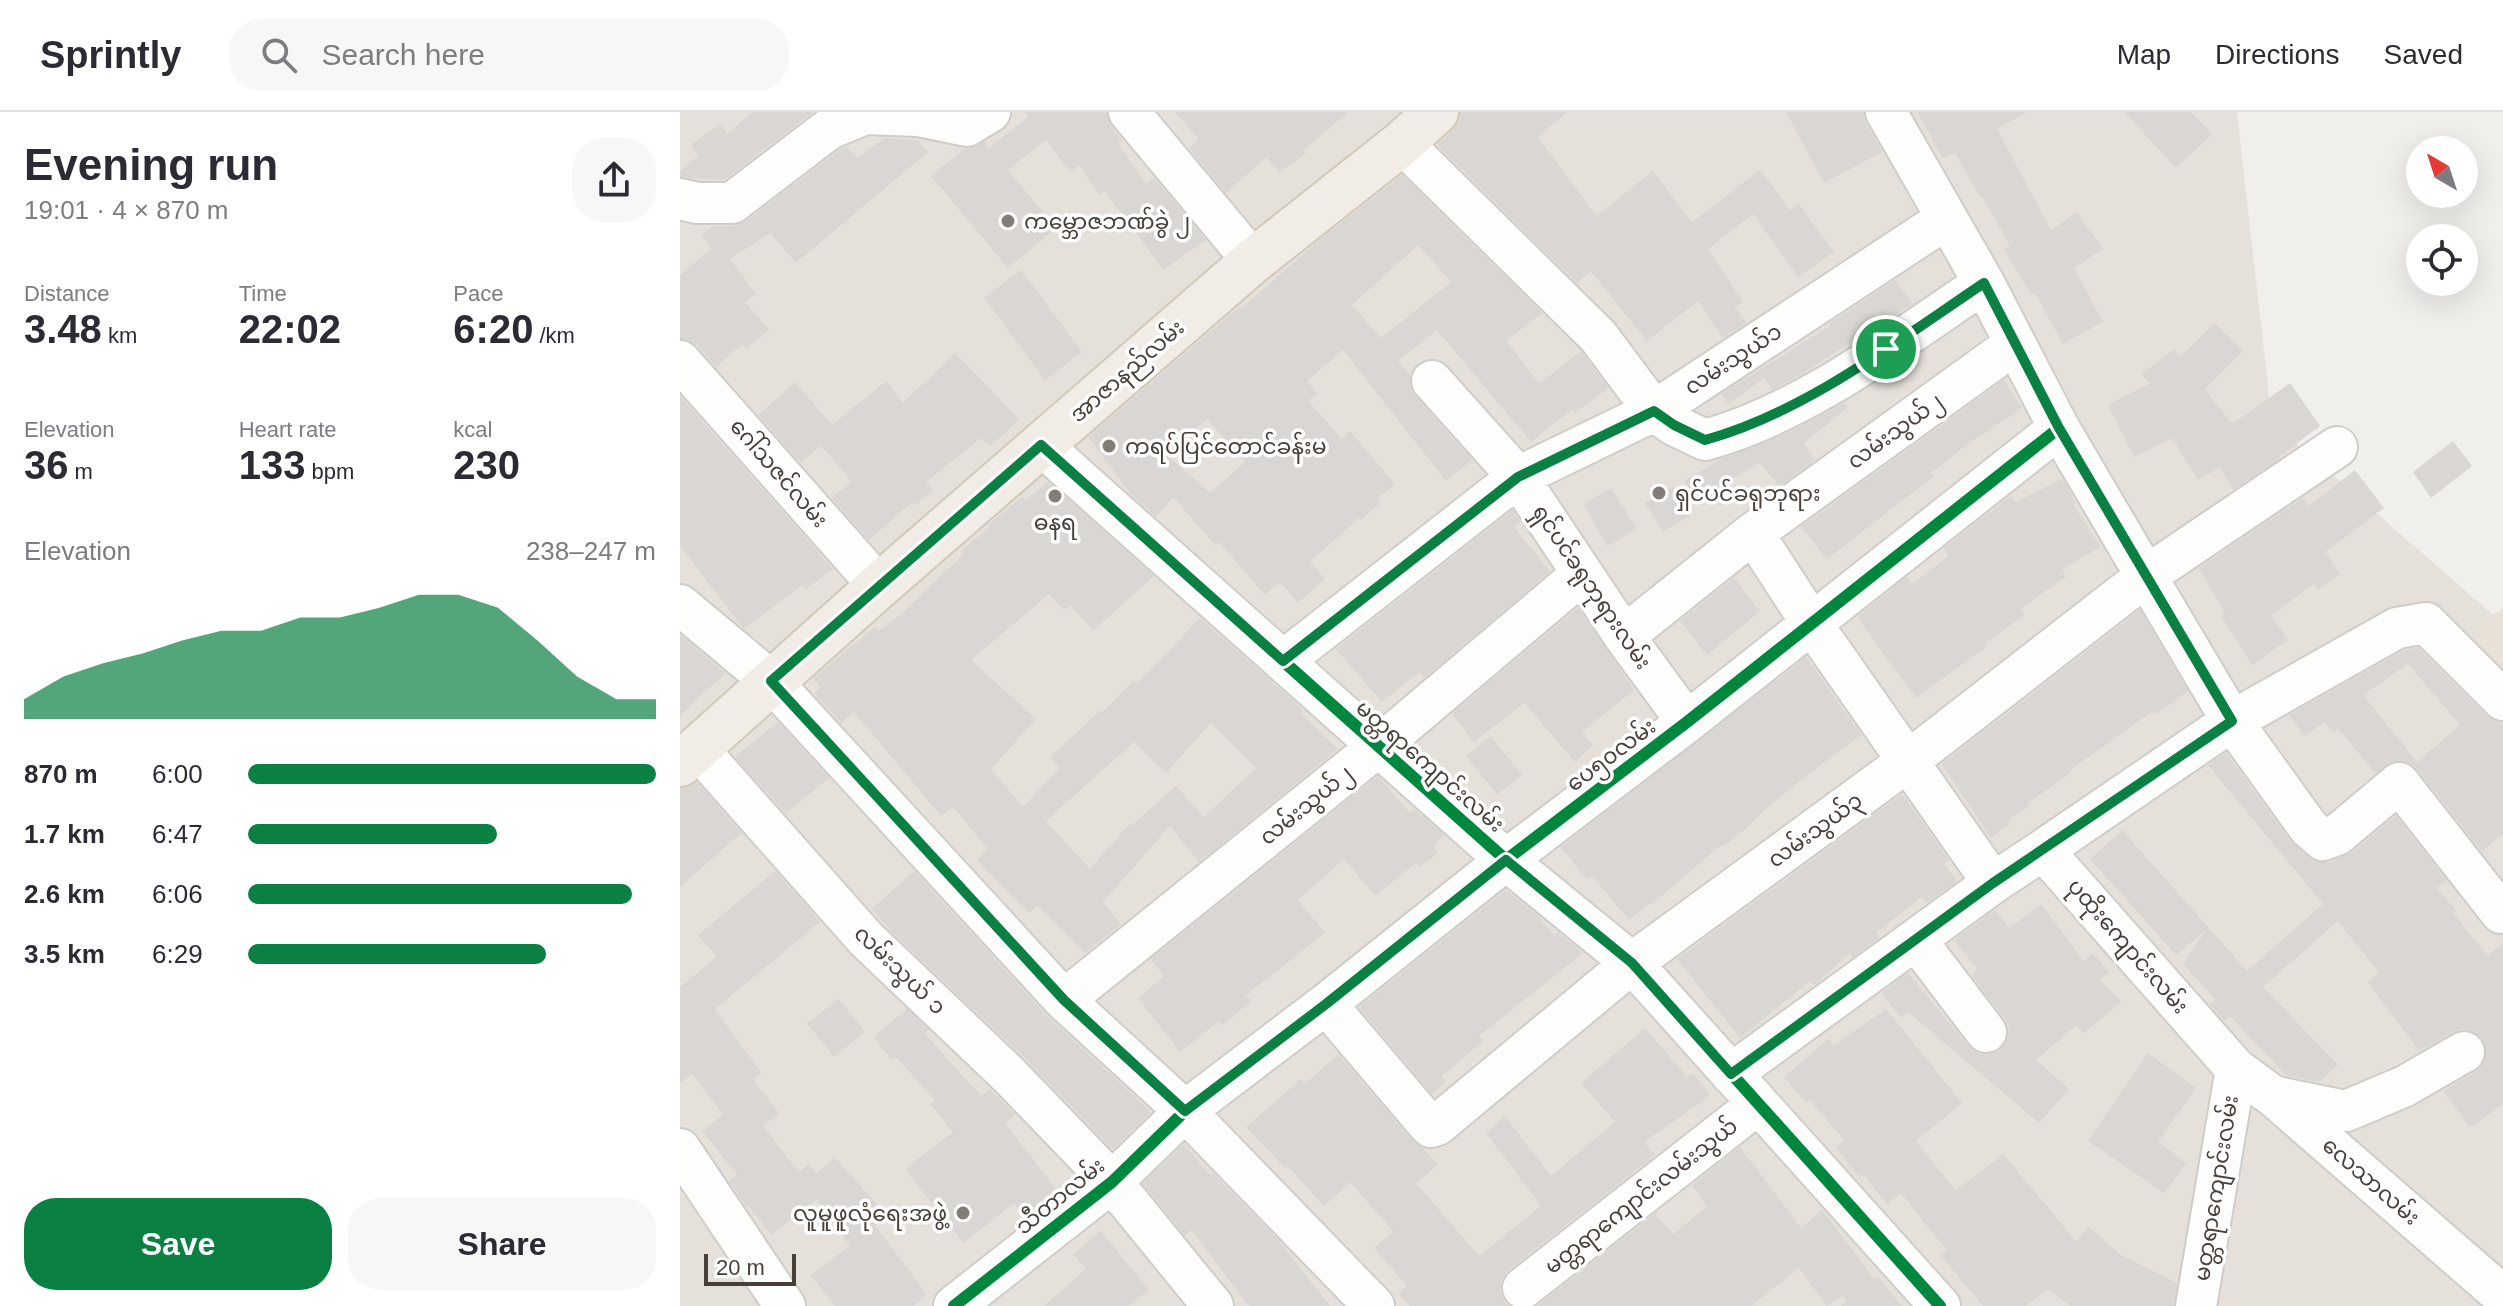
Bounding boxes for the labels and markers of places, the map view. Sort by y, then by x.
place label: ကမ္ဘောဇဘဏ်ခွဲ ၂ [1024,206,1190,239]
marker: ကမ္ဘောဇဘဏ်ခွဲ ၂ [999,212,1017,230]
pin [1852,315,1920,383]
place label: ကရပ်ပြင်တောင်ခန်းမ [1125,431,1327,464]
marker: ကရပ်ပြင်တောင်ခန်းမ [1100,437,1118,455]
place label: ရှင်ပင်ခရုဘုရား [1675,478,1821,511]
marker: ရှင်ပင်ခရုဘုရား [1650,484,1668,502]
marker: ဓနရ [1046,487,1064,505]
place label: ဓနရ [1034,510,1077,540]
place label: လူမူဖူလုံရေးအဖွဲ့ [793,1201,950,1231]
marker: လူမူဖူလုံရေးအဖွဲ့ [954,1204,972,1222]

